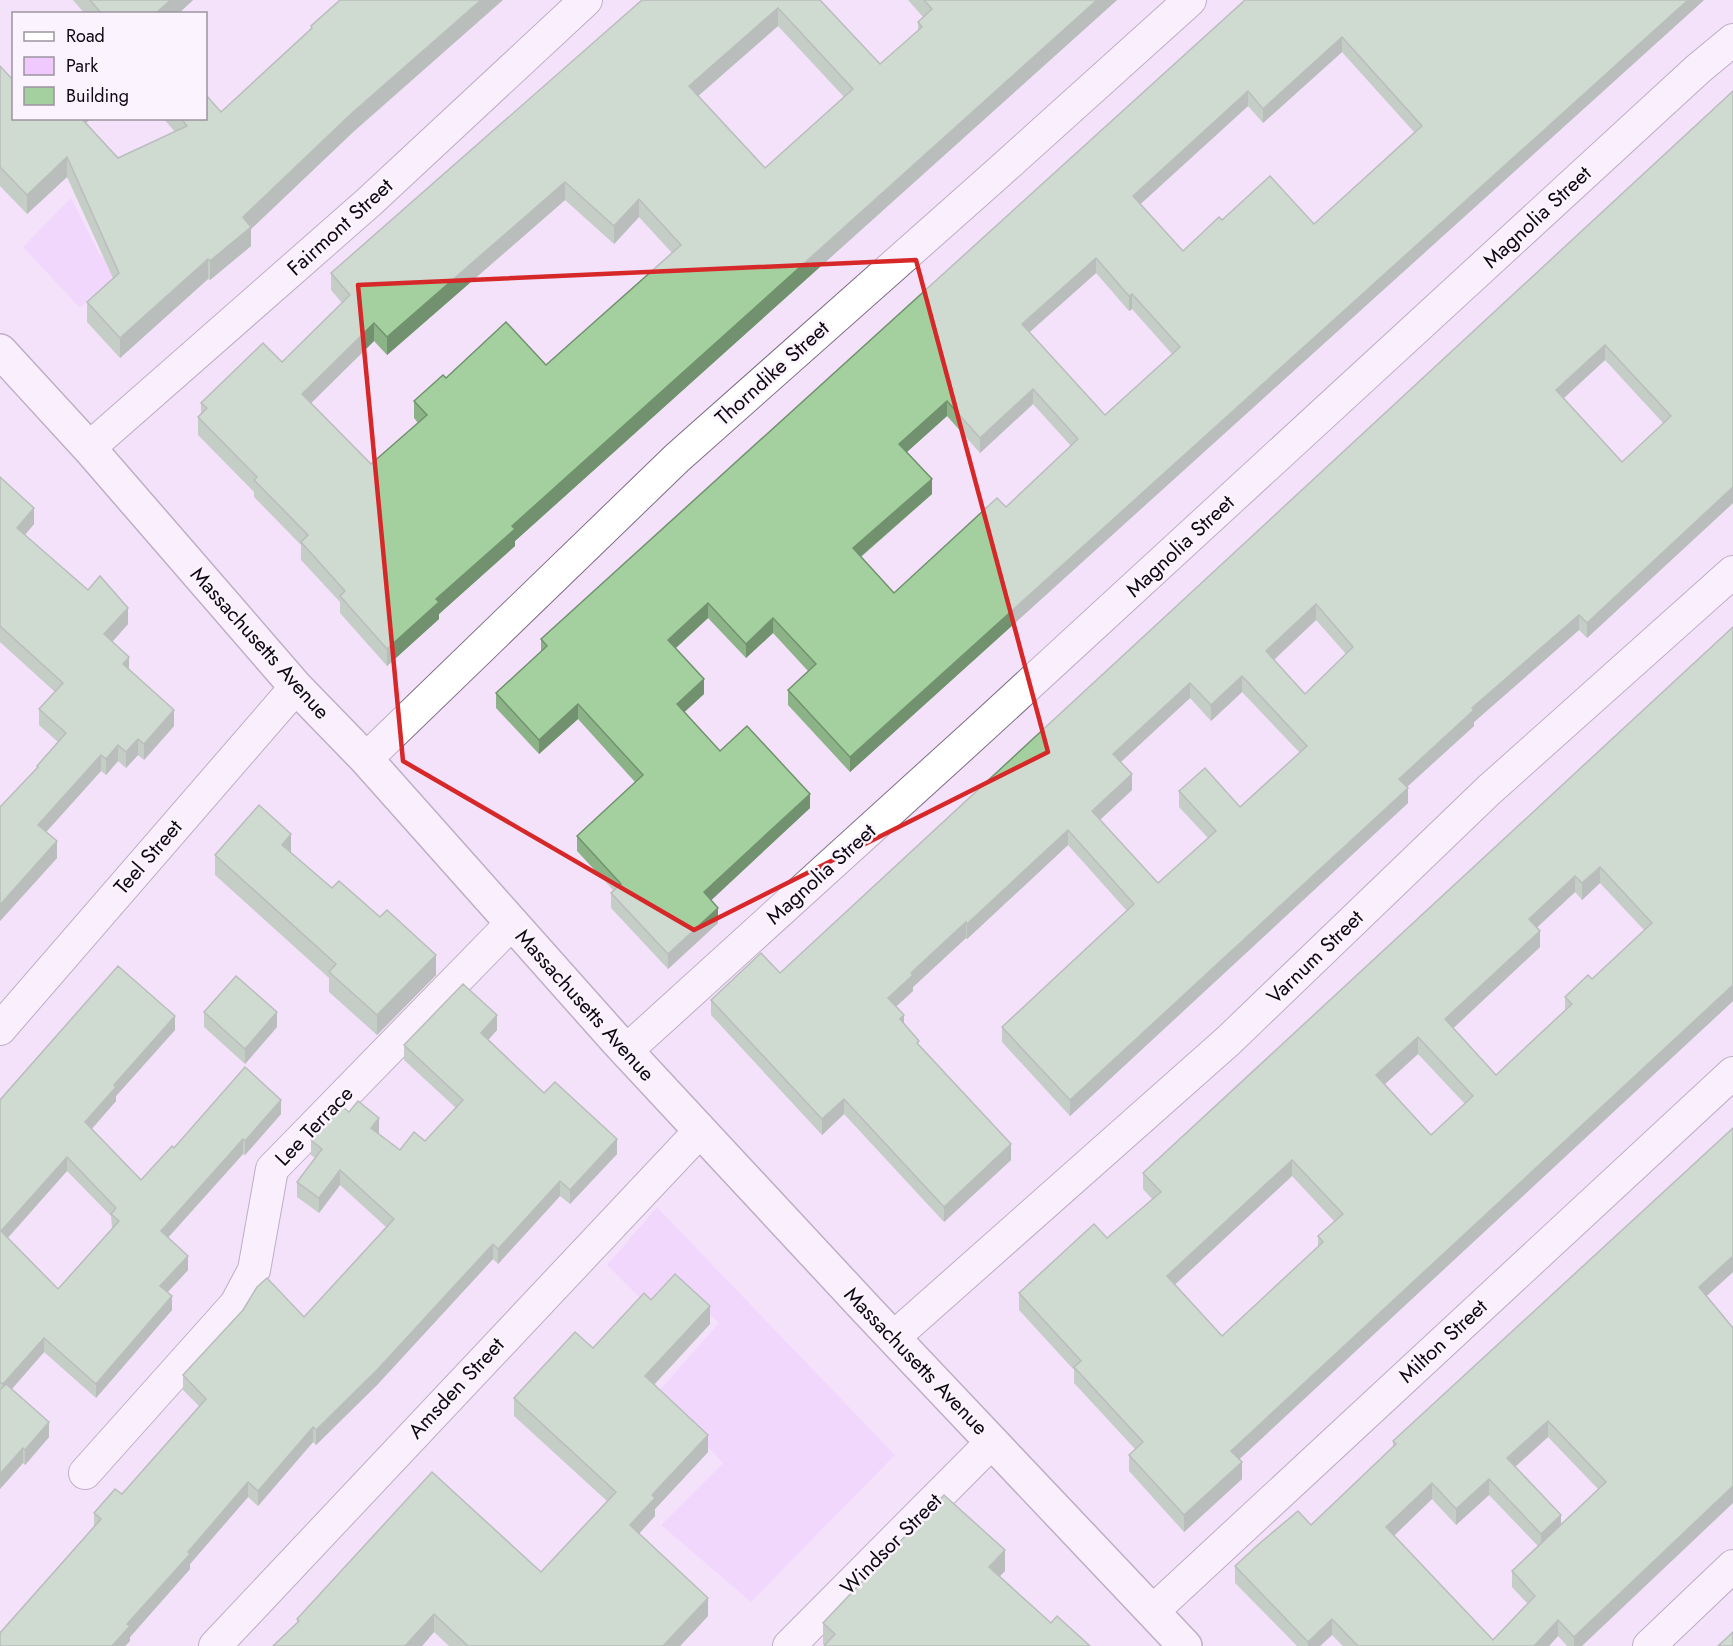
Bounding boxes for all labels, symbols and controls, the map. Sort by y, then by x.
legend [12,12,207,120]
text: Road [66,23,105,49]
text: Park [66,53,98,79]
text: Building [66,83,129,109]
street label: Magnolia Street [1476,159,1598,275]
street label: Fairmont Street [281,171,399,283]
street label: Thorndike Street [708,314,836,432]
street label: Magnolia Street [1119,488,1241,604]
street label: Massachusetts Avenue [183,560,337,726]
street label: Teel Street [107,813,189,901]
street label: Magnolia Street [760,817,882,931]
street label: Varnum Street [1260,903,1370,1011]
street label: Massachusetts Avenue [508,922,662,1088]
street label: Lee Terrace [268,1079,360,1173]
street label: Massachusetts Avenue [837,1280,995,1442]
street label: Milton Street [1392,1292,1494,1390]
street label: Amsden Street [401,1331,511,1445]
street label: Windsor Street [833,1486,949,1602]

